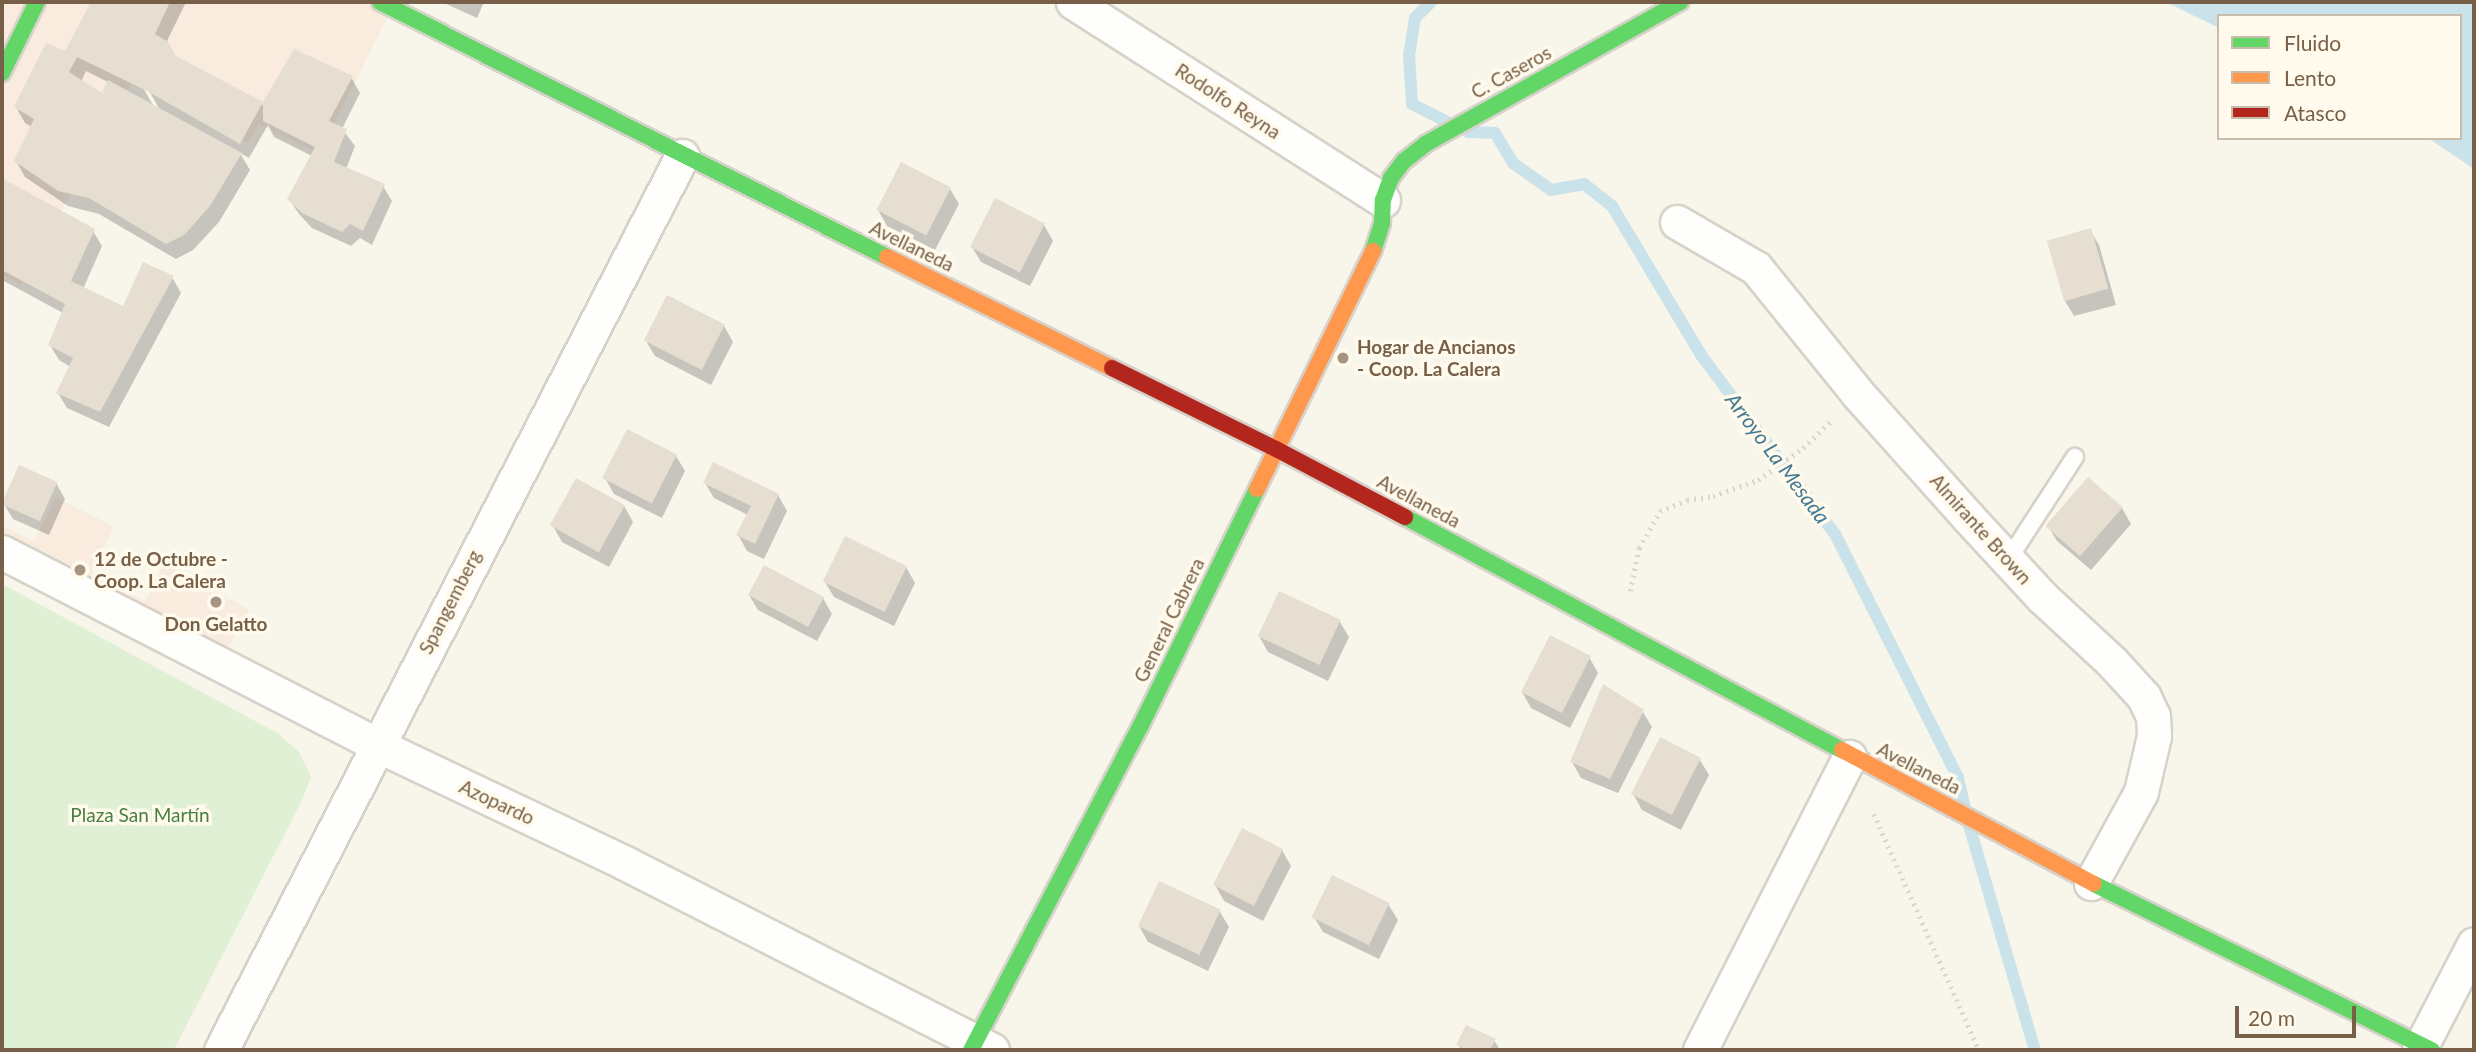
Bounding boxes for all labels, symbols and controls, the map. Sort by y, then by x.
legend [2217,14,2462,140]
text: Fluido [2284,30,2341,55]
street label: C. Caseros [1467,41,1555,103]
street label: Rodolfo Reyna [1171,59,1285,143]
text: Lento [2284,65,2336,90]
text: Atasco [2284,100,2346,125]
street label: Avellaneda [866,216,958,276]
place label: Hogar de Ancianos - Coop. La Calera [1357,336,1517,380]
marker: Hogar de Ancianos - Coop. La Calera [1335,350,1351,366]
water label: Arroyo La Mesada [1721,388,1835,528]
street label: Almirante Brown [1925,469,2037,589]
street label: Avellaneda [1374,470,1464,532]
street label: Spangemberg [414,546,486,658]
place label: 12 de Octubre - Coop. La Calera [94,548,228,592]
street label: General Cabrera [1129,554,1209,686]
marker: 12 de Octubre - Coop. La Calera [72,562,88,578]
marker: Don Gelatto [208,594,224,610]
place label: Don Gelatto [165,613,267,635]
street label: Avellaneda [1873,737,1965,799]
street label: Azopardo [456,775,538,829]
park label: Plaza San Martín [70,804,210,826]
scale bar [2238,992,2359,1036]
text: 20 m [2248,1005,2295,1030]

